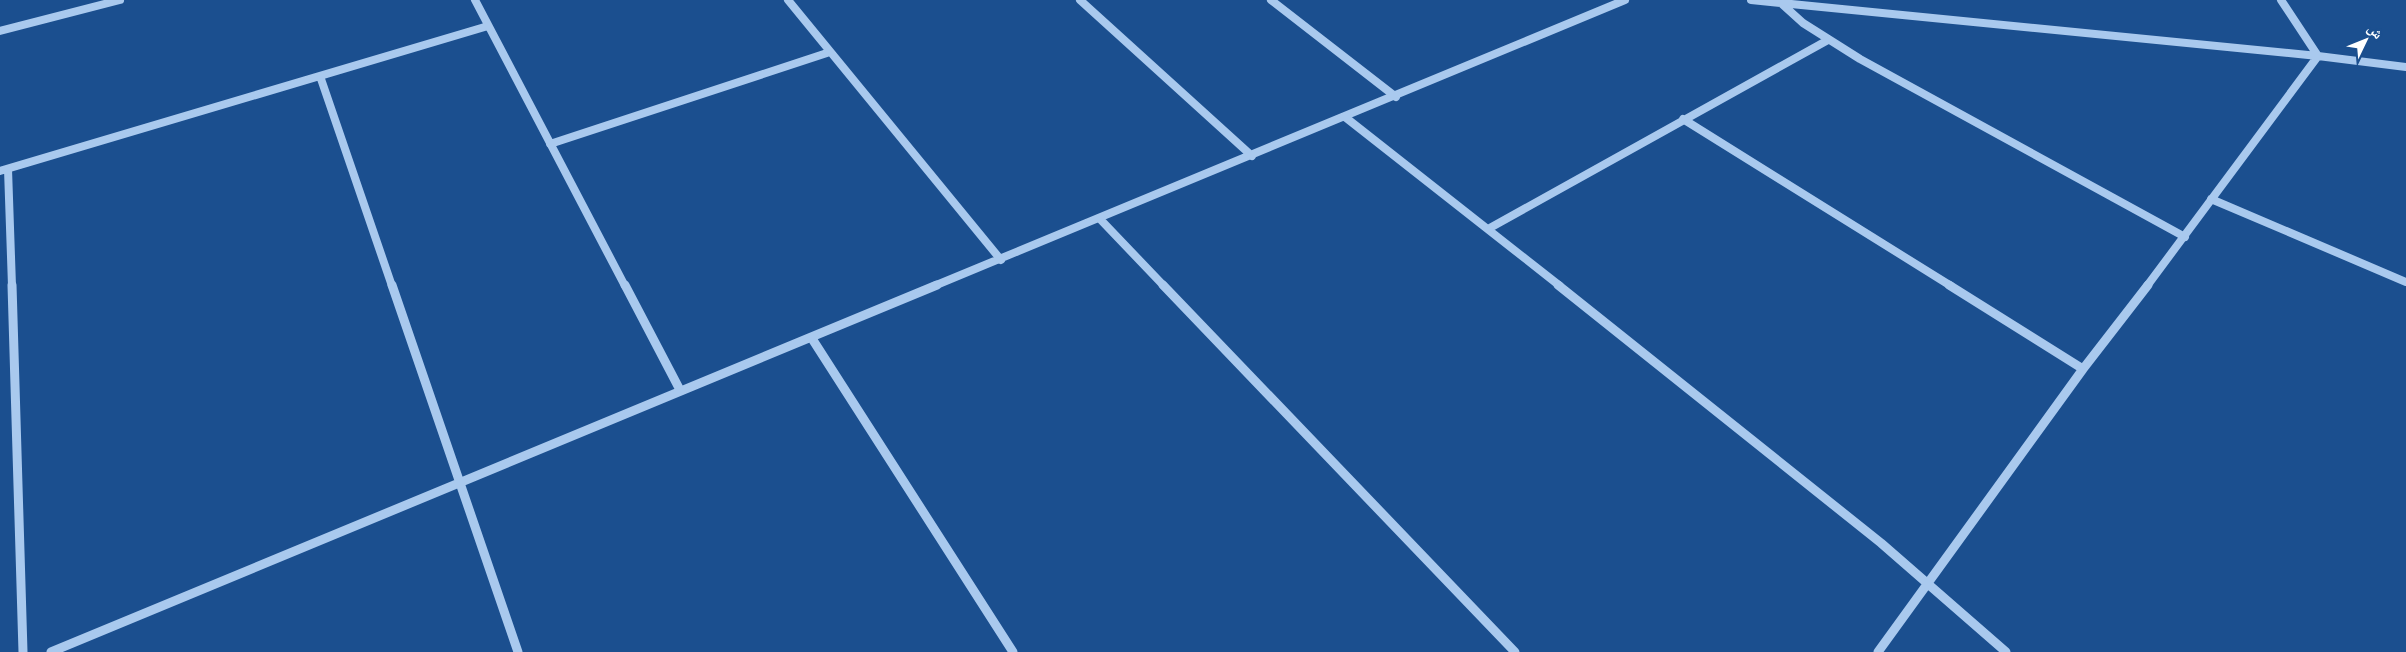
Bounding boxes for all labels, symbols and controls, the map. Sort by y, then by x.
north arrow [2341,15,2391,65]
text: ش [2364,20,2387,43]

